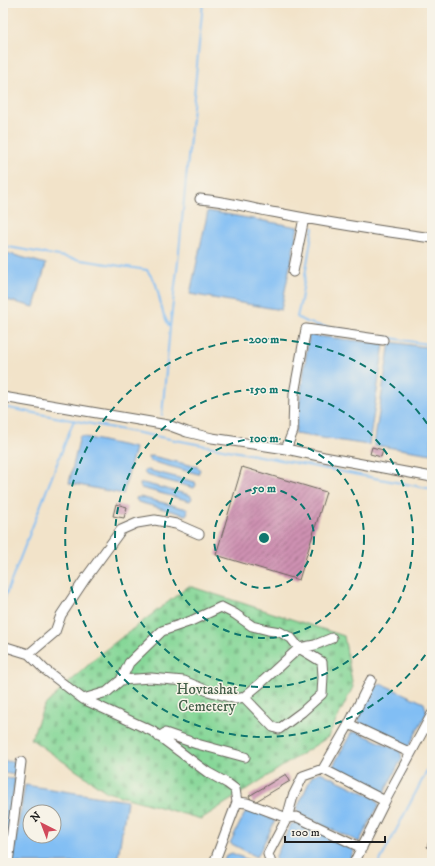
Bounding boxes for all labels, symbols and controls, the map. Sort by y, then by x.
text: 200 m [249,332,279,347]
text: 150 m [250,382,278,397]
text: 100 m [250,431,278,446]
text: 50 m [251,481,276,496]
centre of rings [257,531,271,545]
park label: Hovtashat Cemetery [176,680,238,716]
north arrow [22,804,62,844]
text: N [28,809,44,826]
scale bar [285,818,385,844]
text: 100 m [291,825,320,840]

